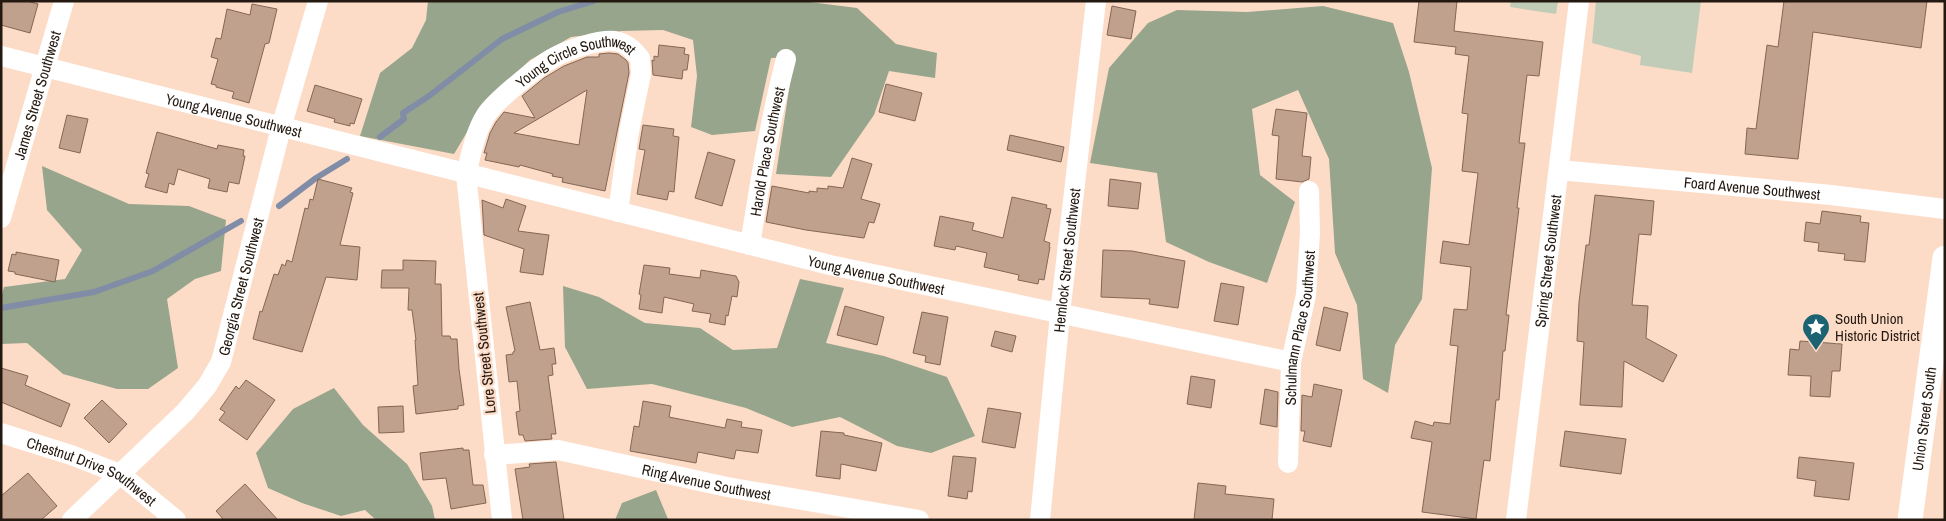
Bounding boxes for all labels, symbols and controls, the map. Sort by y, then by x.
street label: James Street Southwest [8,28,66,162]
street label: Young Circle Southwest [511,30,642,92]
street label: Harold Place Southwest [744,84,789,218]
street label: Young Avenue Southwest [163,87,305,142]
street label: Foard Avenue Southwest [1683,171,1822,205]
street label: Hemlock Street Southwest [1048,186,1085,333]
street label: Spring Street Southwest [1529,193,1566,328]
street label: Georgia Street Southwest [213,215,268,358]
street label: Young Avenue Southwest [805,249,947,299]
street label: Schulmann Place Southwest [1279,249,1319,406]
street label: Lore Street Southwest [467,291,501,415]
place label: South Union Historic District [1835,308,1920,346]
place icon: South Union Historic District [1801,312,1831,351]
street label: Union Street South [1906,366,1941,472]
street label: Chestnut Drive Southwest [24,431,162,511]
street label: Ring Avenue Southwest [640,458,773,505]

